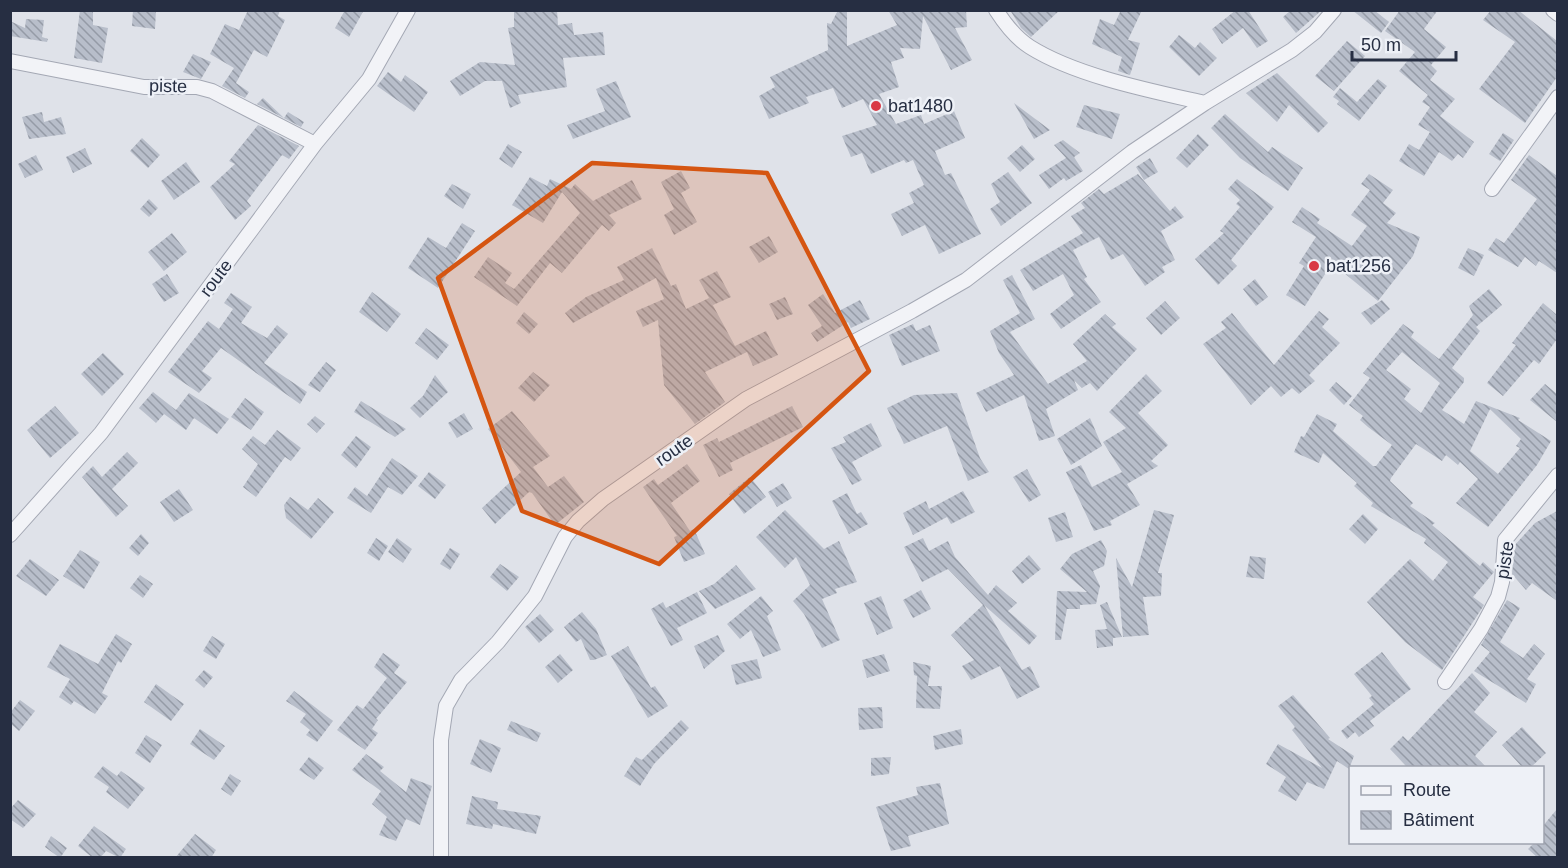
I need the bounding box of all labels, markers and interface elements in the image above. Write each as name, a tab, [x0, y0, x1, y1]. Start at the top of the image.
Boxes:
scale bar	[1352, 24, 1456, 62]
text: 50 m	[1361, 35, 1401, 55]
street label: piste	[149, 76, 187, 96]
place label: bat1480	[888, 96, 953, 116]
marker: bat1480	[869, 99, 883, 113]
street label: route	[196, 256, 236, 300]
place label: bat1256	[1326, 256, 1391, 276]
marker: bat1256	[1307, 259, 1321, 273]
street label: route	[651, 430, 697, 470]
street label: piste	[1492, 540, 1518, 580]
legend	[1349, 766, 1544, 844]
text: Route	[1403, 780, 1451, 800]
text: Bâtiment	[1403, 810, 1474, 830]

